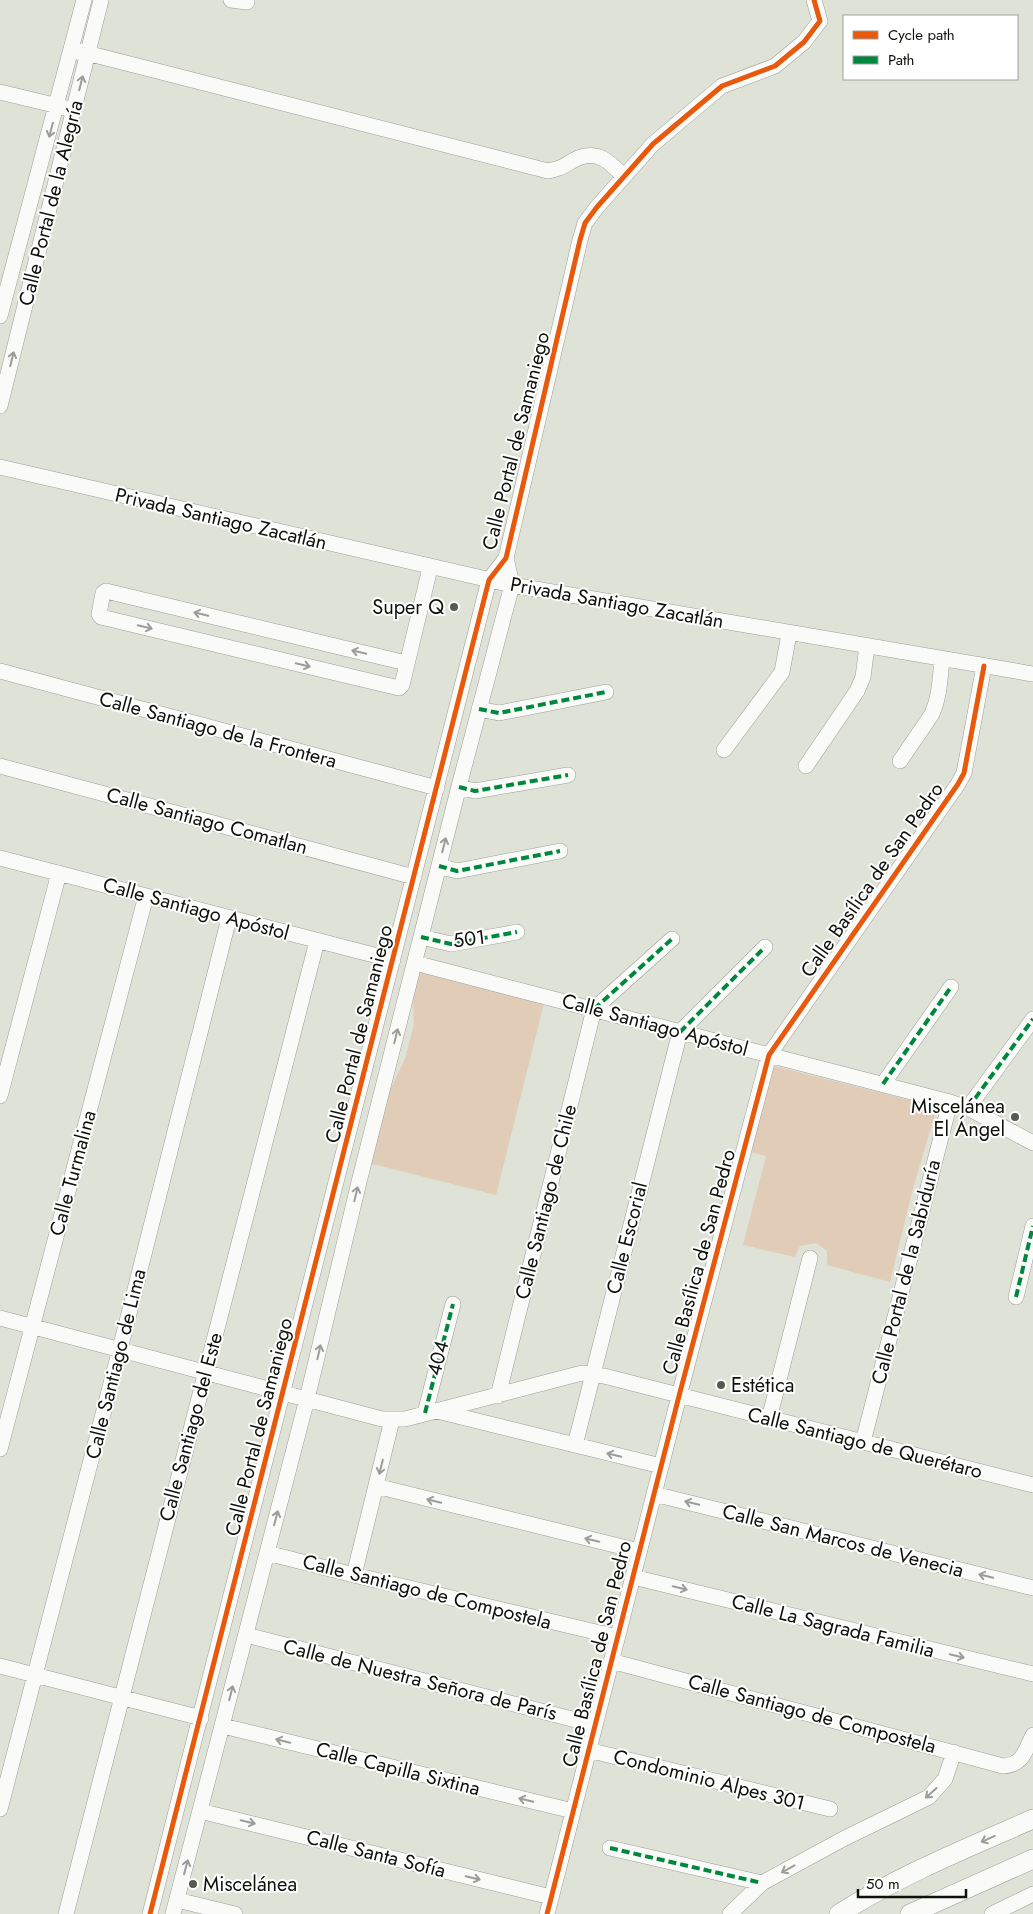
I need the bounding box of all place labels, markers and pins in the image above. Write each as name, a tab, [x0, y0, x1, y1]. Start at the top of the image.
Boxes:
place label: Super Q	[372, 593, 444, 622]
marker: Super Q	[448, 601, 460, 613]
place label: Miscelánea El Ángel	[911, 1092, 1005, 1144]
marker: Miscelánea El Ángel	[1009, 1111, 1021, 1123]
place label: Estética	[731, 1371, 794, 1400]
marker: Estética	[715, 1379, 727, 1391]
place label: Miscelánea	[203, 1870, 297, 1899]
marker: Miscelánea	[187, 1878, 199, 1890]

